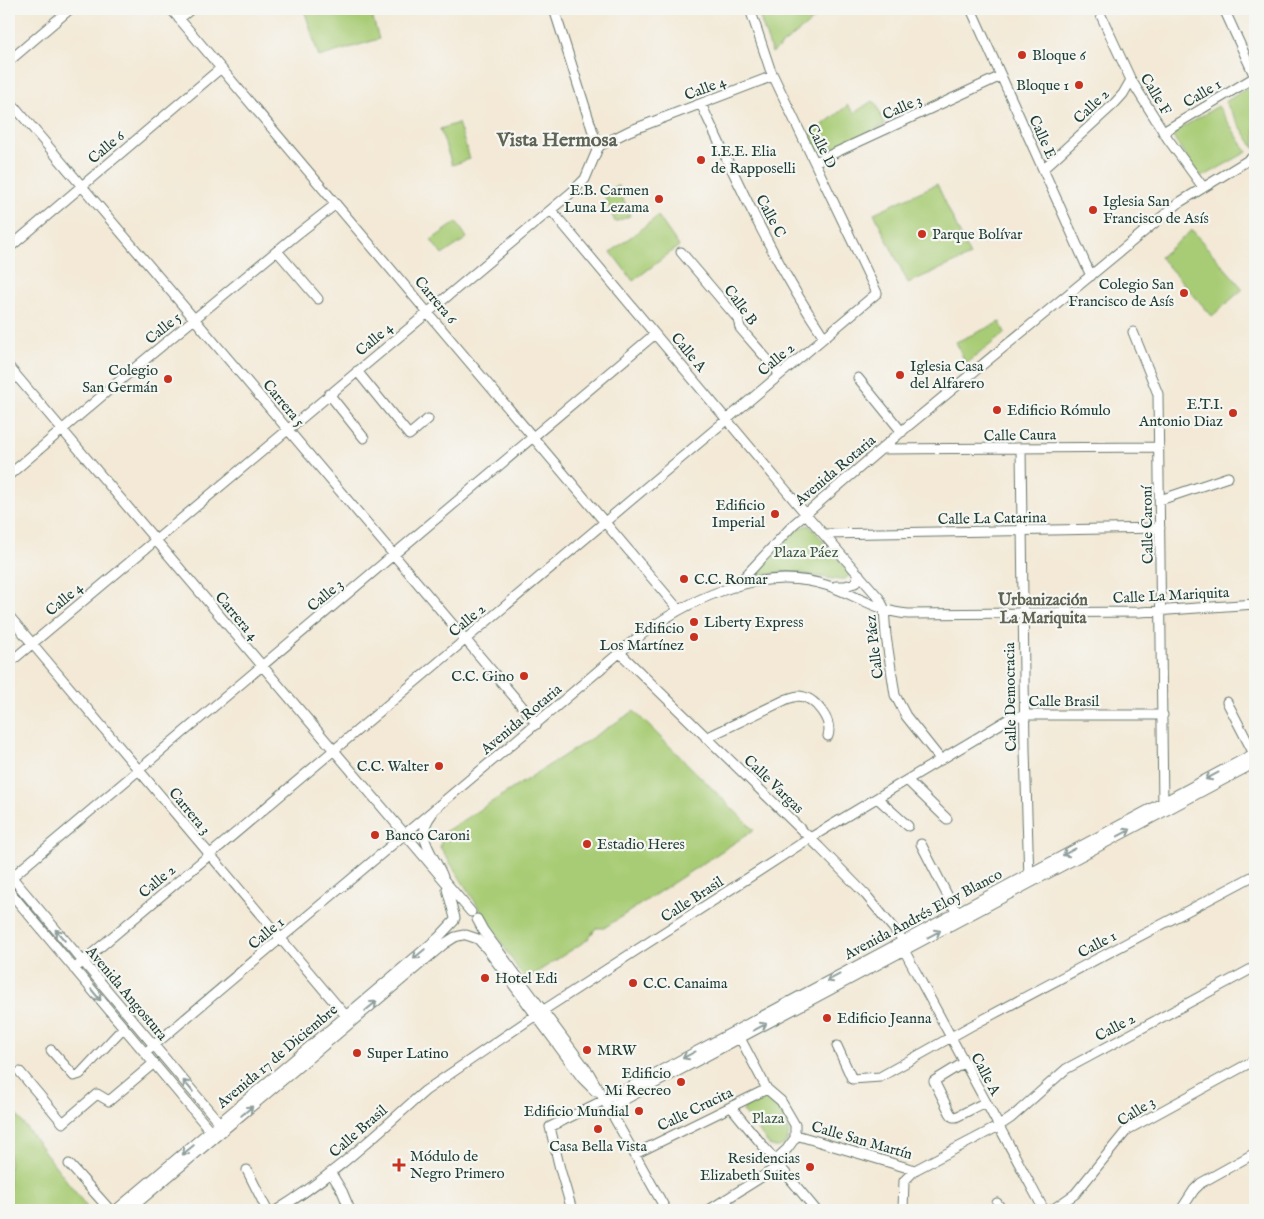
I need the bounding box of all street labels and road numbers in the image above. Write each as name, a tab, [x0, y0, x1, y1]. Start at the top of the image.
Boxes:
street label: Calle F	[1136, 70, 1176, 119]
street label: Calle 4	[682, 72, 729, 105]
street label: Calle 1	[1180, 75, 1225, 112]
street label: Calle 2	[1069, 85, 1113, 128]
street label: Calle 3	[880, 90, 925, 124]
street label: Calle E	[1025, 112, 1061, 162]
street label: Calle D	[803, 121, 841, 172]
street label: Calle 6	[84, 126, 129, 168]
street label: Calle C	[751, 191, 790, 241]
street label: Carrera 6	[410, 272, 462, 329]
street label: Calle B	[720, 281, 762, 329]
street label: Calle 5	[141, 308, 186, 349]
street label: Calle 4	[352, 318, 397, 360]
street label: Calle A	[667, 329, 711, 377]
street label: Calle 2	[754, 338, 799, 380]
street label: Carrera 5	[258, 376, 309, 431]
street label: Calle Caura	[984, 425, 1057, 446]
street label: Avenida Rotaria	[790, 431, 880, 510]
street label: Calle Caroní	[1137, 485, 1158, 564]
street label: Calle La Catarina	[937, 508, 1047, 529]
street label: Calle 3	[303, 575, 347, 616]
street label: Calle 4	[42, 578, 87, 620]
street label: Calle La Mariquita	[1112, 583, 1230, 608]
street label: Carrera 4	[211, 588, 263, 645]
street label: Calle 2	[445, 599, 490, 641]
street label: Calle Páez	[861, 614, 888, 680]
street label: Calle Democracia	[1000, 642, 1021, 752]
street label: Avenida Rotaria	[476, 680, 566, 759]
street label: Calle Brasil	[1029, 692, 1100, 711]
street label: Calle Vargas	[740, 751, 808, 818]
street label: Carrera 3	[164, 784, 215, 839]
street label: Calle 2	[135, 860, 180, 902]
street label: Avenida Andrés Eloy Blanco	[840, 865, 1005, 965]
street label: Calle Brasil	[657, 872, 728, 927]
street label: Calle 1	[244, 913, 288, 954]
street label: Calle 1	[1075, 926, 1120, 962]
street label: Avenida Angostura	[81, 941, 172, 1045]
street label: Avenida 17 de Diciembre	[212, 1000, 342, 1113]
street label: Calle 2	[1092, 1009, 1138, 1046]
street label: Calle A	[966, 1050, 1005, 1100]
street label: Calle Crucita	[654, 1083, 736, 1136]
street label: Calle 3	[1114, 1092, 1159, 1130]
street label: Calle Brasil	[325, 1100, 392, 1162]
street label: Calle San Martín	[809, 1117, 915, 1164]

